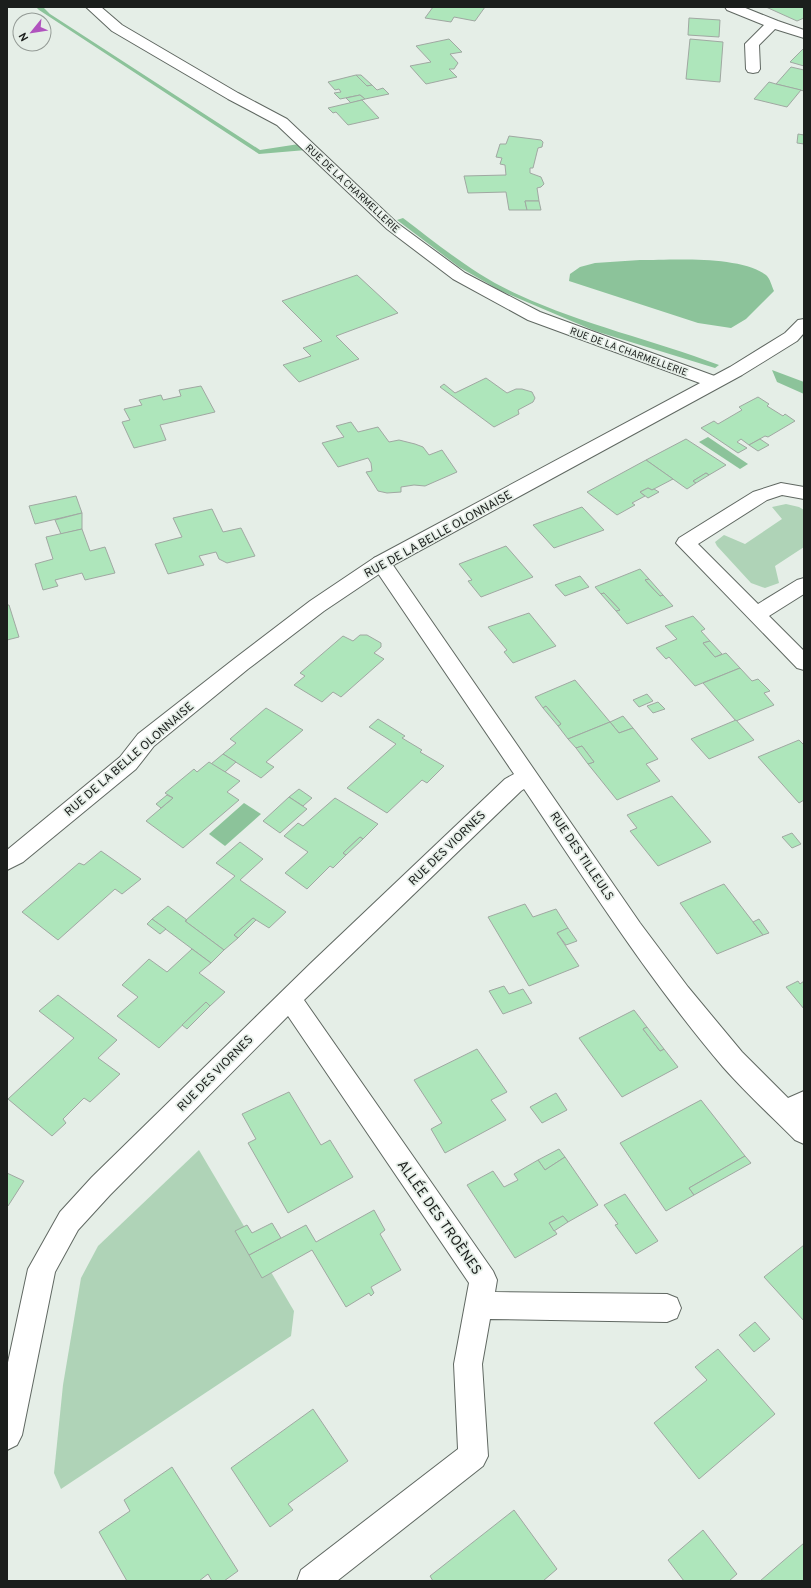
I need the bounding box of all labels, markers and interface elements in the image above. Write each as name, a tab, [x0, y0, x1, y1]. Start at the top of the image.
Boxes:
north arrow	[12, 12, 52, 52]
text: N	[16, 30, 32, 43]
street label: RUE DE LA CHARMELLERIE	[302, 142, 402, 236]
street label: RUE DE LA CHARMELLERIE	[568, 325, 689, 380]
street label: RUE DE LA BELLE OLONNAISE	[362, 488, 515, 582]
street label: RUE DE LA BELLE OLONNAISE	[62, 699, 198, 820]
street label: RUE DES VIORNES	[406, 808, 490, 890]
street label: RUE DES TILLEULS	[546, 809, 617, 904]
street label: RUE DES VIORNES	[174, 1032, 257, 1115]
street label: ALLÉE DES TROÈNES	[393, 1157, 486, 1278]

